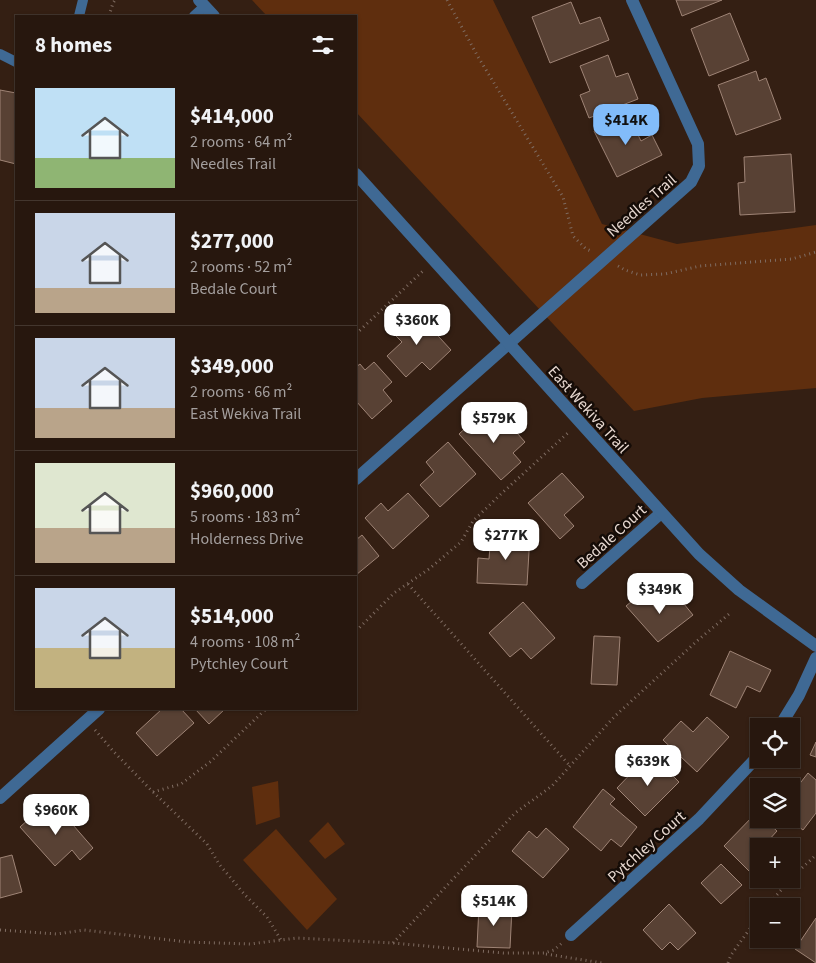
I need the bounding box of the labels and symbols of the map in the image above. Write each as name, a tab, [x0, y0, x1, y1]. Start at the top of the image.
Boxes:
pin: $414K	[591, 104, 661, 146]
street label: Needles Trail	[602, 169, 681, 242]
pin: $360K	[382, 304, 452, 346]
street label: East Wekiva Trail	[543, 361, 634, 458]
pin: $579K	[459, 402, 529, 444]
street label: Bedale Court	[572, 499, 652, 574]
pin: $277K	[471, 518, 541, 561]
pin: $349K	[625, 572, 695, 615]
pin: $639K	[613, 744, 683, 787]
pin: $960K	[21, 794, 91, 836]
street label: Pytchley Court	[603, 805, 691, 888]
pin: $514K	[459, 884, 529, 927]

